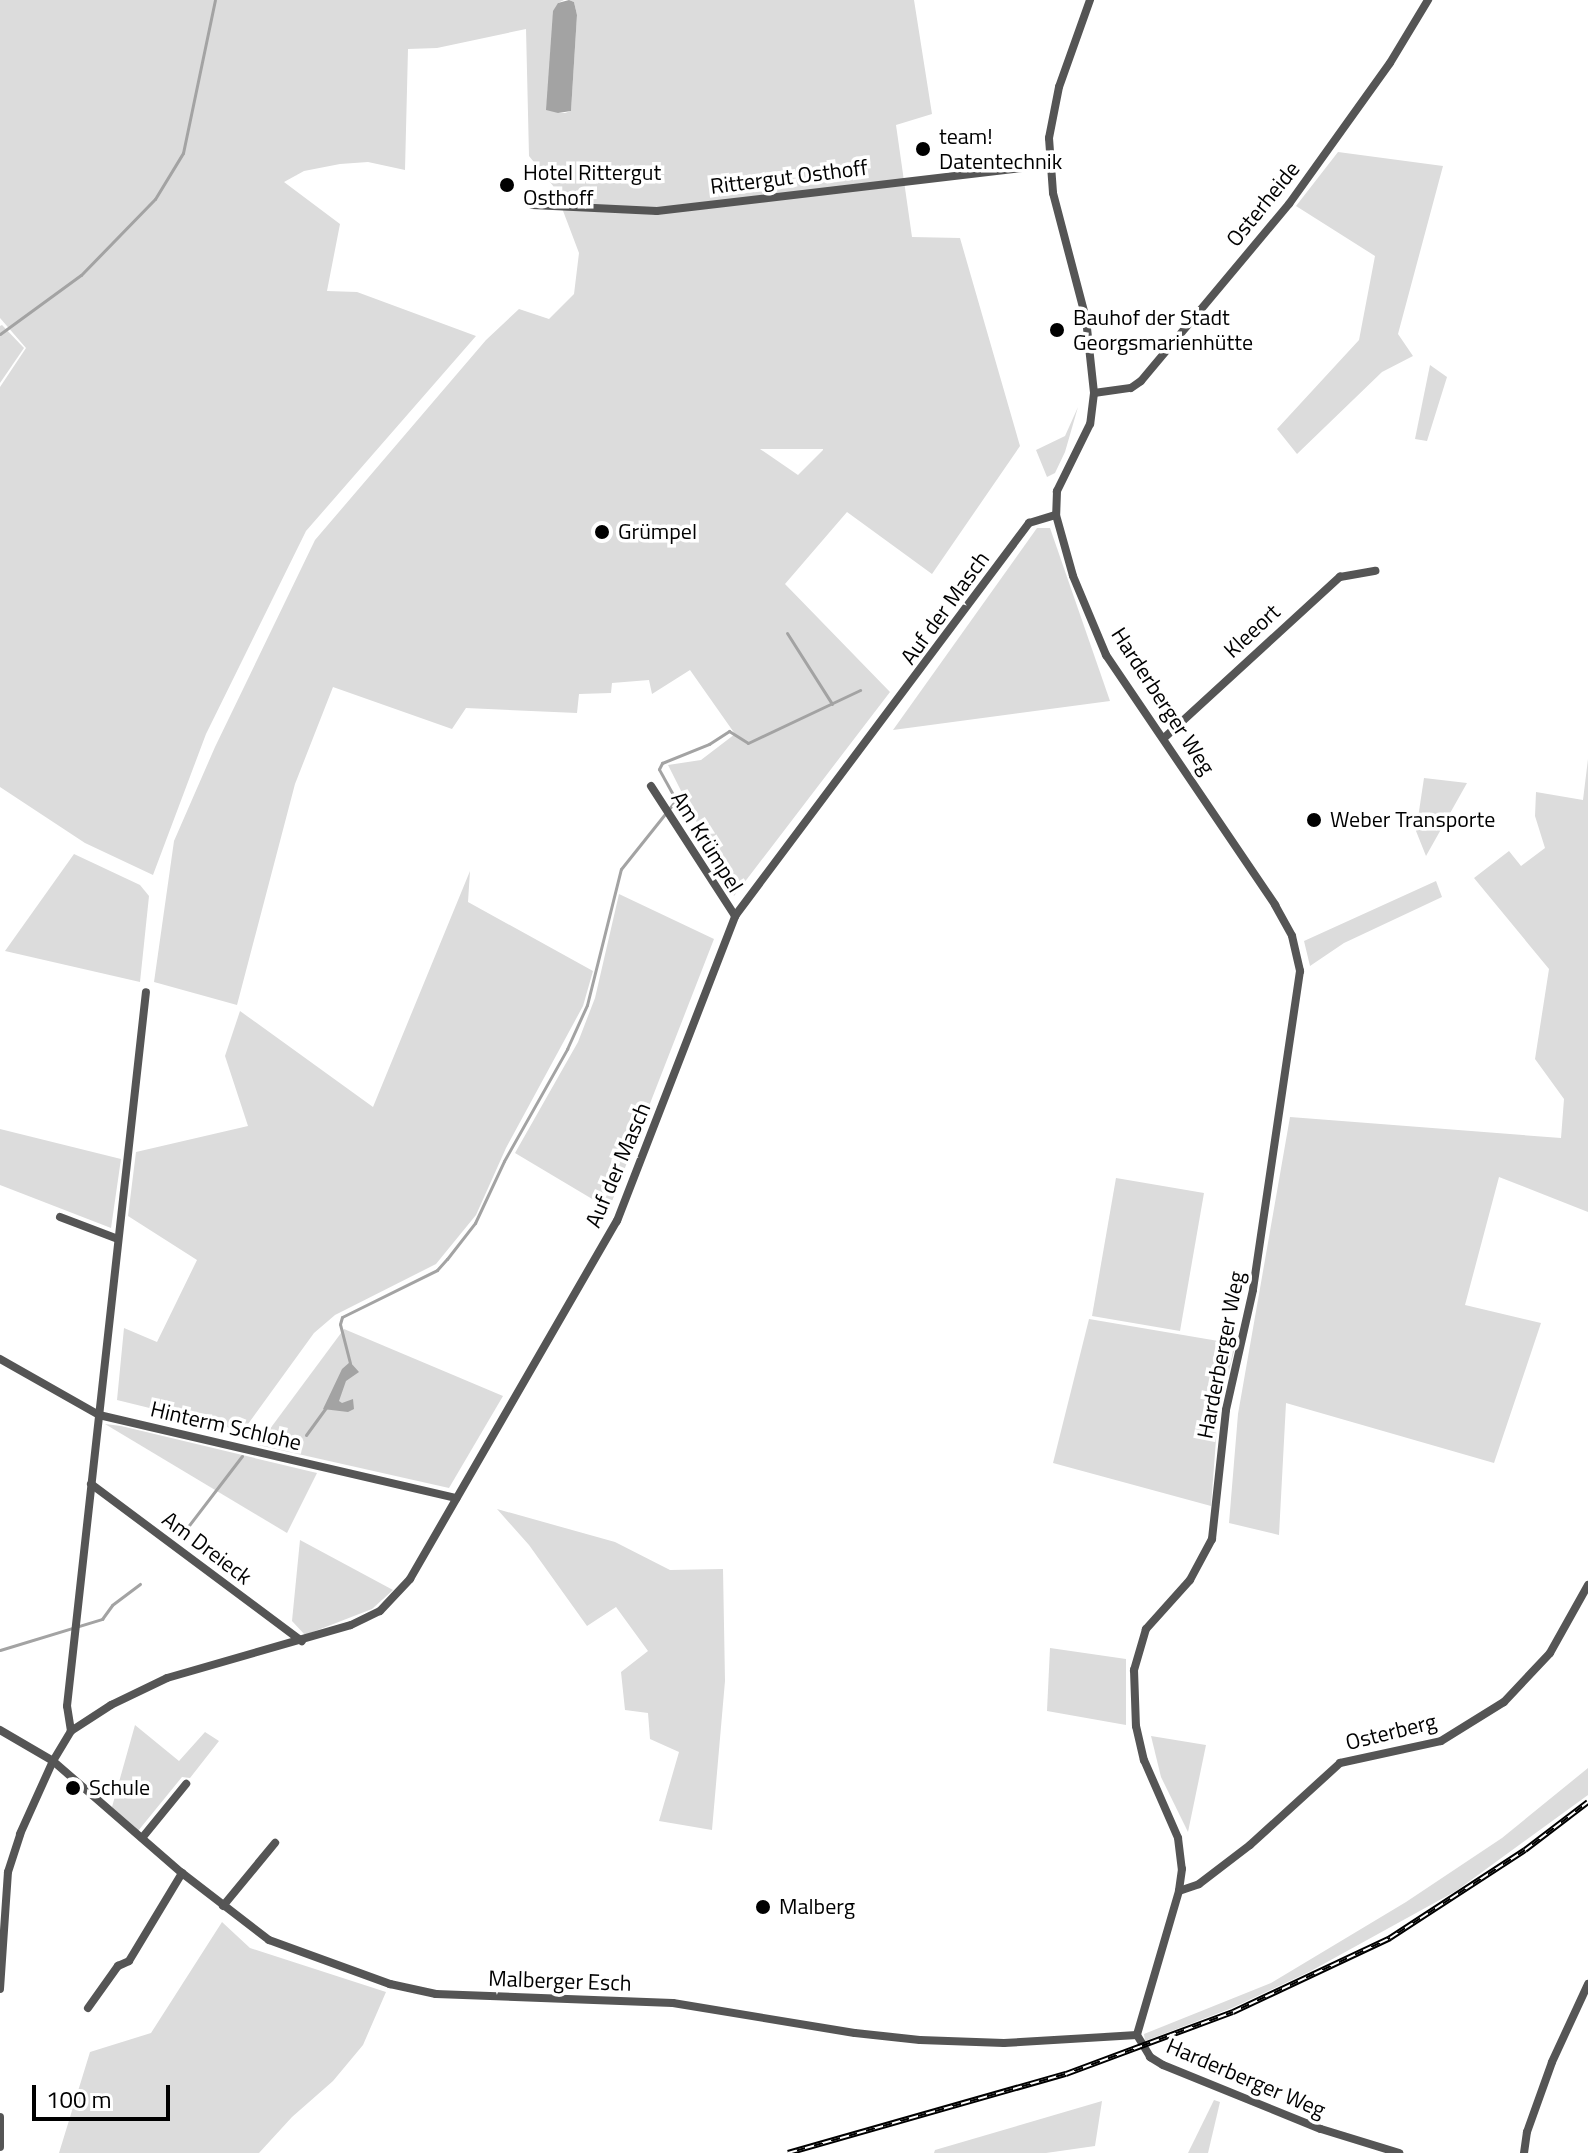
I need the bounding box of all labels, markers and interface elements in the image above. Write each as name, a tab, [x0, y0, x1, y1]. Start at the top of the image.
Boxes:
place label: team! Datentechnik	[939, 123, 1062, 174]
marker: team! Datentechnik	[914, 140, 932, 158]
street label: Rittergut Osthoff	[709, 154, 869, 200]
street label: Osterheide	[1221, 156, 1305, 252]
place label: Hotel Rittergut Osthoff	[523, 159, 661, 210]
marker: Hotel Rittergut Osthoff	[498, 176, 516, 194]
place label: Bauhof der Stadt Georgsmarienhütte	[1073, 304, 1253, 356]
marker: Bauhof der Stadt Georgsmarienhütte	[1048, 321, 1066, 339]
place label: Grümpel	[618, 519, 697, 545]
marker: Grümpel	[593, 523, 611, 541]
street label: Auf der Masch	[895, 546, 995, 670]
street label: Kleeort	[1219, 599, 1285, 663]
street label: Harderberger Weg	[1106, 623, 1220, 779]
street label: Am Krümpel	[666, 787, 748, 897]
place label: Weber Transporte	[1330, 807, 1495, 833]
marker: Weber Transporte	[1305, 811, 1323, 829]
street label: Auf der Masch	[580, 1099, 656, 1231]
street label: Harderberger Weg	[1192, 1269, 1250, 1441]
street label: Hinterm Schlohe	[148, 1396, 304, 1456]
street label: Am Dreieck	[157, 1506, 257, 1590]
street label: Osterberg	[1343, 1708, 1439, 1756]
place label: Schule	[89, 1775, 150, 1801]
marker: Schule	[64, 1779, 82, 1797]
place label: Malberg	[779, 1894, 855, 1920]
marker: Malberg	[754, 1898, 772, 1916]
street label: Malberger Esch	[488, 1965, 632, 1997]
street label: Harderberger Weg	[1163, 2033, 1329, 2123]
scale bar	[36, 2069, 174, 2119]
text: 100 m	[46, 2081, 112, 2117]

